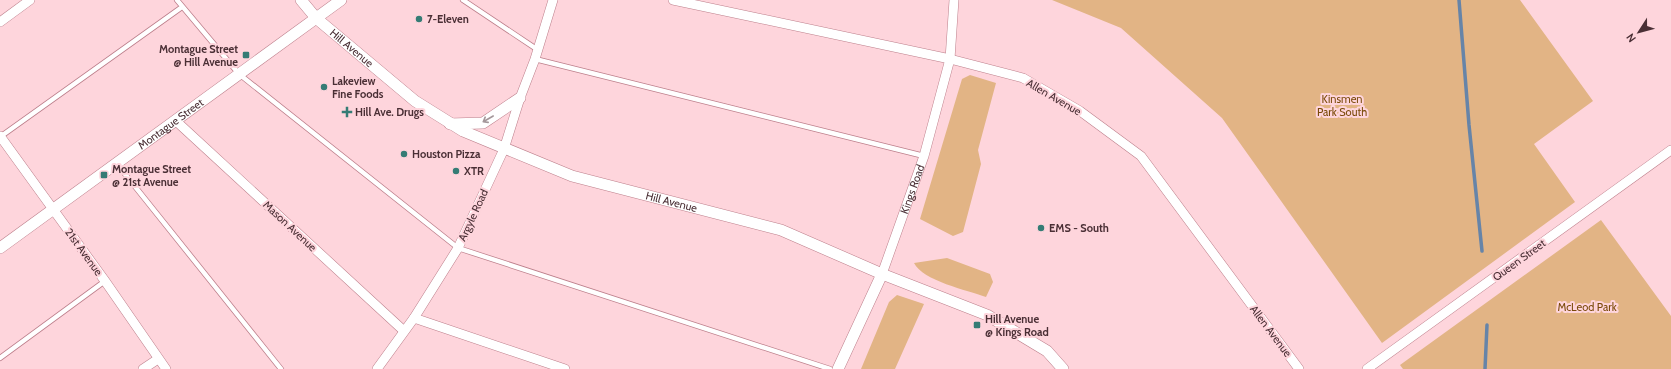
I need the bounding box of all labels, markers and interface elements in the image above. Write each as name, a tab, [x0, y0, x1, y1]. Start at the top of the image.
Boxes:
place label: 7-Eleven	[427, 12, 469, 26]
north arrow	[1619, 12, 1659, 52]
marker: 7-Eleven	[414, 14, 424, 24]
street label: Hill Avenue	[327, 26, 377, 70]
text: N	[1623, 31, 1639, 45]
place label: Montague Street @ Hill Avenue	[159, 42, 238, 69]
marker: Montague Street @ Hill Avenue	[241, 50, 251, 60]
place label: Lakeview Fine Foods	[332, 74, 384, 101]
street label: Allen Avenue	[1024, 76, 1084, 118]
marker: Lakeview Fine Foods	[319, 82, 329, 92]
park label: Kinsmen Park South	[1317, 92, 1367, 119]
street label: Montague Street	[135, 95, 206, 152]
place label: Hill Ave. Drugs	[355, 105, 424, 119]
marker: Hill Ave. Drugs	[342, 107, 352, 117]
one-way arrow	[482, 116, 494, 124]
place label: Houston Pizza	[412, 147, 481, 161]
marker: Houston Pizza	[399, 149, 409, 159]
place label: Montague Street @ 21st Avenue	[112, 162, 191, 189]
street label: Kings Road	[897, 163, 927, 216]
place label: XTR	[463, 164, 484, 178]
marker: XTR	[451, 166, 461, 176]
marker: Montague Street @ 21st Avenue	[99, 170, 109, 180]
street label: Argyle Road	[455, 187, 491, 243]
street label: Hill Avenue	[644, 188, 699, 215]
street label: Mason Avenue	[260, 198, 320, 255]
place label: EMS - South	[1049, 221, 1109, 235]
marker: EMS - South	[1036, 223, 1046, 233]
street label: 21st Avenue	[62, 226, 106, 279]
street label: Queen Street	[1490, 236, 1549, 284]
park label: McLeod Park	[1557, 300, 1617, 314]
street label: Allen Avenue	[1247, 302, 1295, 360]
place label: Hill Avenue @ Kings Road	[985, 312, 1049, 339]
marker: Hill Avenue @ Kings Road	[972, 320, 982, 330]

